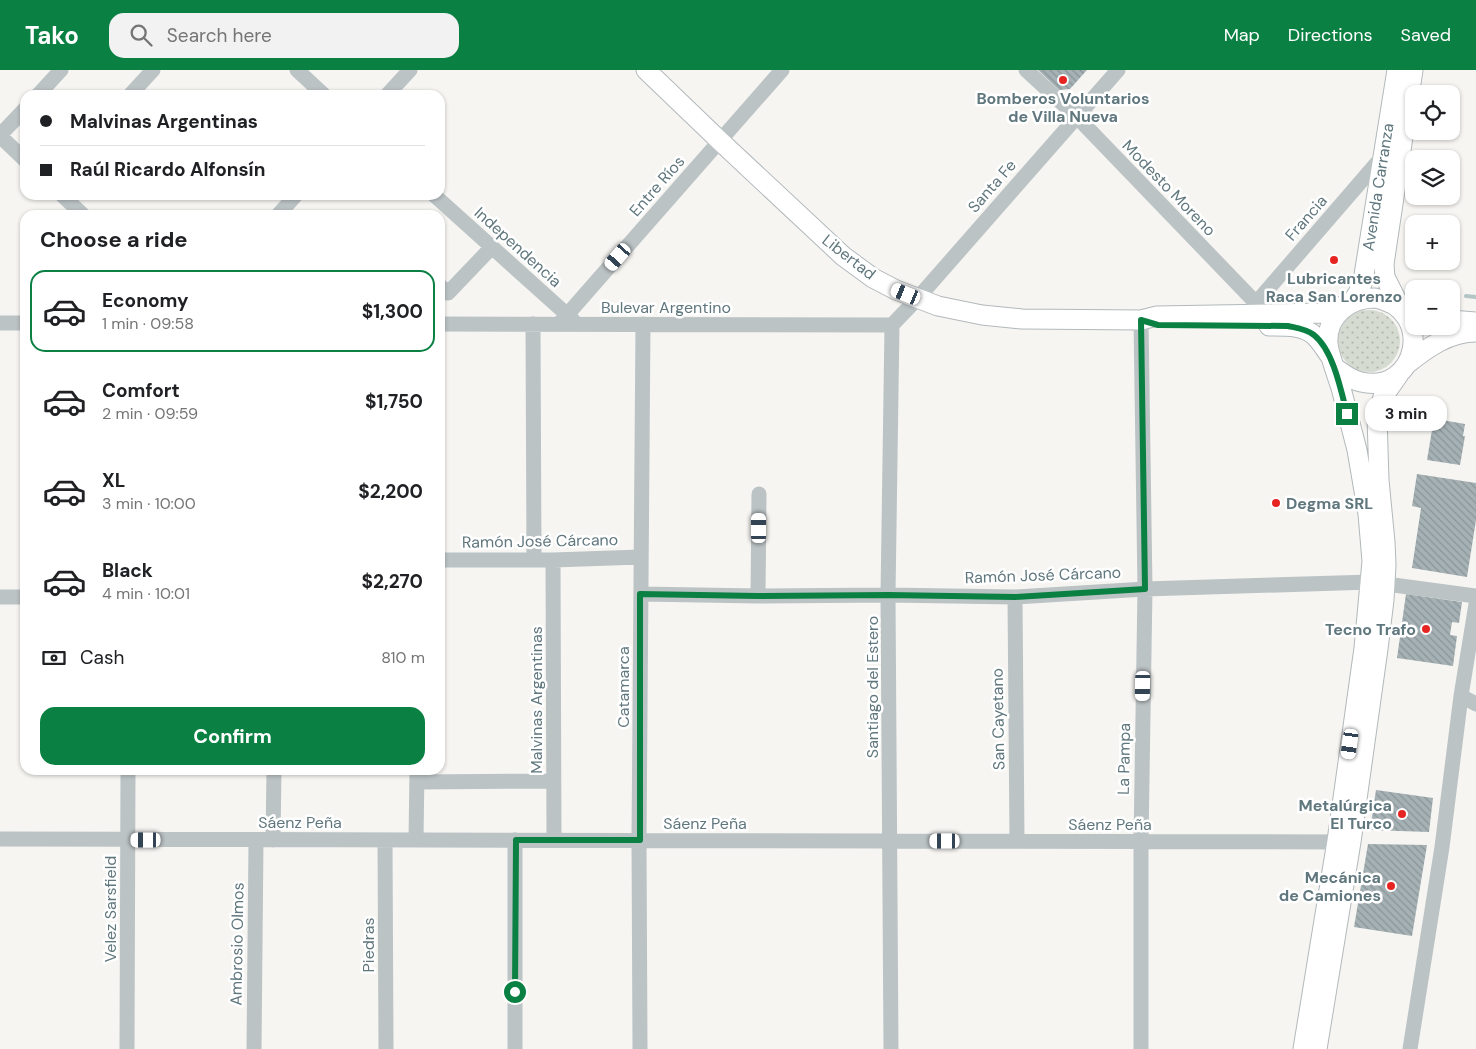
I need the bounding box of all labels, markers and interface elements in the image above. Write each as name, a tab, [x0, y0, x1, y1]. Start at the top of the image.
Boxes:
search box	[109, 13, 459, 58]
text: Tako	[25, 20, 79, 51]
icon: search	[127, 21, 155, 49]
text: Search here	[167, 23, 272, 48]
text: Map	[1224, 23, 1260, 47]
text: Directions	[1288, 23, 1373, 47]
text: Saved	[1401, 23, 1451, 47]
marker: Bomberos Voluntarios de Villa Nueva	[1057, 74, 1069, 86]
map controls	[1405, 85, 1460, 335]
button: locate	[1405, 85, 1460, 140]
place label: Bomberos Voluntarios de Villa Nueva	[976, 88, 1150, 127]
text: Malvinas Argentinas	[70, 109, 258, 134]
street label: Avenida Carranza	[1358, 122, 1398, 252]
street label: Modesto Moreno	[1118, 135, 1220, 241]
button: layers	[1405, 150, 1460, 205]
street label: Entre Ríos	[625, 151, 689, 221]
street label: Santa Fe	[963, 155, 1021, 217]
text: Raúl Ricardo Alfonsín	[70, 157, 265, 182]
street label: Francia	[1280, 191, 1332, 245]
street label: Independencia	[470, 202, 566, 292]
button: +	[1405, 215, 1460, 270]
text: Choose a ride	[40, 225, 188, 254]
street label: Libertad	[818, 230, 880, 284]
car	[602, 241, 633, 273]
marker: Lubricantes Raca San Lorenzo	[1328, 254, 1340, 266]
place label: Lubricantes Raca San Lorenzo	[1266, 268, 1402, 307]
button: −	[1405, 280, 1460, 335]
car	[889, 281, 922, 307]
text: Economy	[102, 288, 189, 313]
icon: car	[42, 289, 87, 334]
street label: Bulevar Argentino	[601, 297, 731, 318]
text: $1,300	[362, 299, 423, 324]
text: 1 min · 09:58	[102, 313, 194, 334]
text: Comfort	[102, 378, 180, 403]
icon: car	[42, 379, 87, 424]
text: $1,750	[365, 389, 423, 414]
callout: 3 min	[1364, 396, 1447, 432]
text: 2 min · 09:59	[102, 403, 198, 424]
route end	[1336, 403, 1358, 425]
text: 3 min	[1385, 403, 1427, 424]
text: XL	[102, 468, 125, 493]
icon: car	[42, 469, 87, 514]
text: $2,200	[358, 479, 423, 504]
text: 3 min · 10:00	[102, 493, 196, 514]
place label: Degma SRL	[1286, 493, 1373, 514]
marker: Degma SRL	[1270, 497, 1282, 509]
car	[751, 513, 766, 543]
street label: Ramón José Cárcano	[462, 529, 618, 553]
text: Black	[102, 558, 153, 583]
icon: car	[42, 559, 87, 604]
street label: Ramón José Cárcano	[964, 562, 1122, 588]
text: $2,270	[362, 569, 423, 594]
text: 4 min · 10:01	[102, 583, 190, 604]
street label: Santiago del Estero	[862, 616, 883, 758]
place label: Tecno Trafo	[1325, 619, 1416, 640]
marker: Tecno Trafo	[1420, 623, 1432, 635]
street label: Malvinas Argentinas	[526, 626, 547, 774]
icon: cash	[40, 644, 68, 672]
text: Cash	[80, 645, 124, 670]
street label: Catamarca	[613, 646, 634, 728]
text: 810 m	[381, 647, 425, 668]
street label: San Cayetano	[987, 668, 1009, 770]
car	[1135, 671, 1150, 701]
button: Confirm	[40, 707, 425, 765]
street label: La Pampa	[1113, 723, 1135, 795]
car	[1340, 728, 1359, 760]
place label: Metalúrgica El Turco	[1299, 795, 1392, 834]
marker: Metalúrgica El Turco	[1396, 808, 1408, 820]
street label: Sáenz Peña	[258, 812, 342, 833]
street label: Sáenz Peña	[663, 813, 747, 834]
street label: Sáenz Peña	[1068, 814, 1152, 835]
car	[131, 833, 161, 848]
car	[930, 834, 960, 849]
street label: Velez Sarsfield	[100, 856, 121, 962]
place label: Mecánica de Camiones	[1279, 867, 1381, 906]
marker: Mecánica de Camiones	[1385, 880, 1397, 892]
street label: Ambrosio Olmos	[225, 882, 249, 1006]
street label: Piedras	[358, 918, 379, 972]
route start	[504, 981, 526, 1003]

